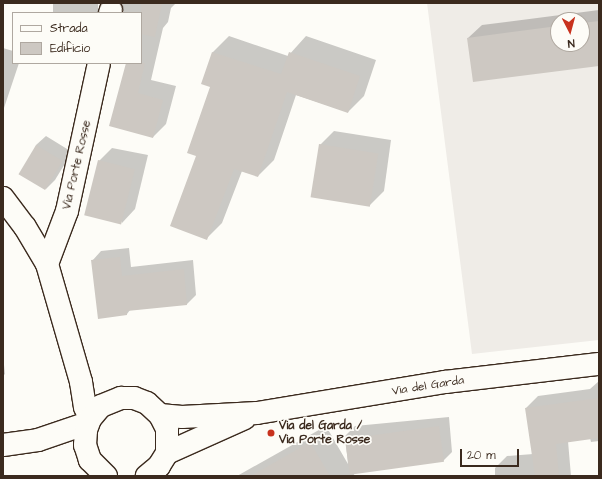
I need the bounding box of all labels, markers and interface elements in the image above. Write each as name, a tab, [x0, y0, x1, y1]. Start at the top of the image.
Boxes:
legend	[12, 12, 142, 64]
north arrow	[550, 12, 590, 52]
text: Strada	[50, 20, 88, 37]
text: N	[567, 36, 575, 51]
text: Edificio	[50, 40, 90, 57]
street label: Via Porte Rosse	[60, 119, 94, 211]
street label: Via del Garda	[391, 373, 465, 399]
place label: Via del Garda / Via Porte Rosse	[279, 419, 370, 447]
marker: Via del Garda / Via Porte Rosse	[266, 428, 276, 438]
scale bar	[462, 441, 521, 467]
text: 20 m	[467, 447, 496, 464]

